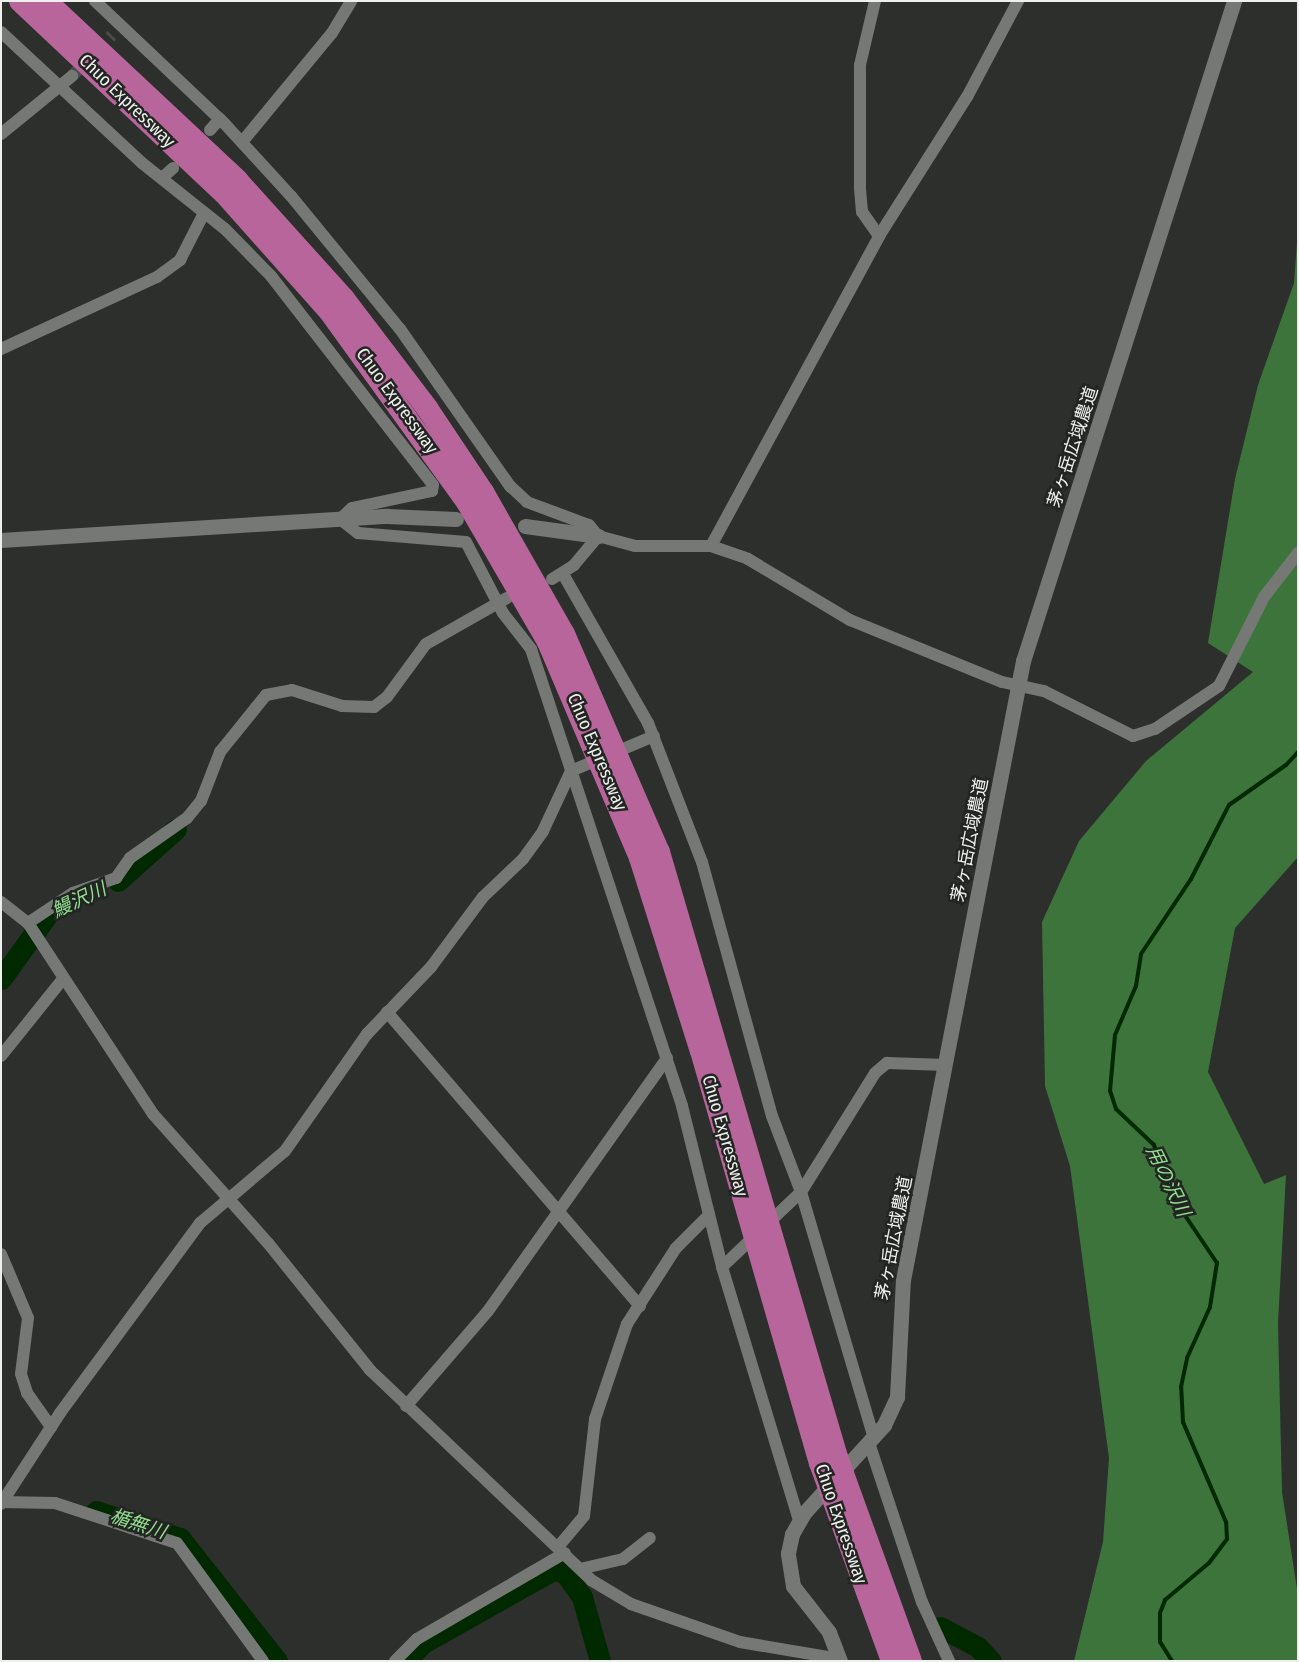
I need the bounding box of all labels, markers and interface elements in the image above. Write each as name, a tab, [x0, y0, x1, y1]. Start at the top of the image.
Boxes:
street label: Chuo Expressway	[74, 50, 180, 152]
street label: Chuo Expressway	[351, 344, 443, 458]
street label: 茅ヶ岳広域農道	[1043, 384, 1103, 510]
street label: Chuo Expressway	[563, 690, 631, 814]
street label: 茅ヶ岳広域農道	[947, 776, 993, 904]
water label: 鰻沢川	[48, 878, 110, 922]
street label: Chuo Expressway	[697, 1073, 753, 1199]
water label: 用の沢川	[1141, 1142, 1195, 1220]
street label: 茅ヶ岳広域農道	[871, 1174, 917, 1302]
street label: Chuo Expressway	[810, 1461, 872, 1587]
water label: 楯無川	[107, 1504, 169, 1544]

